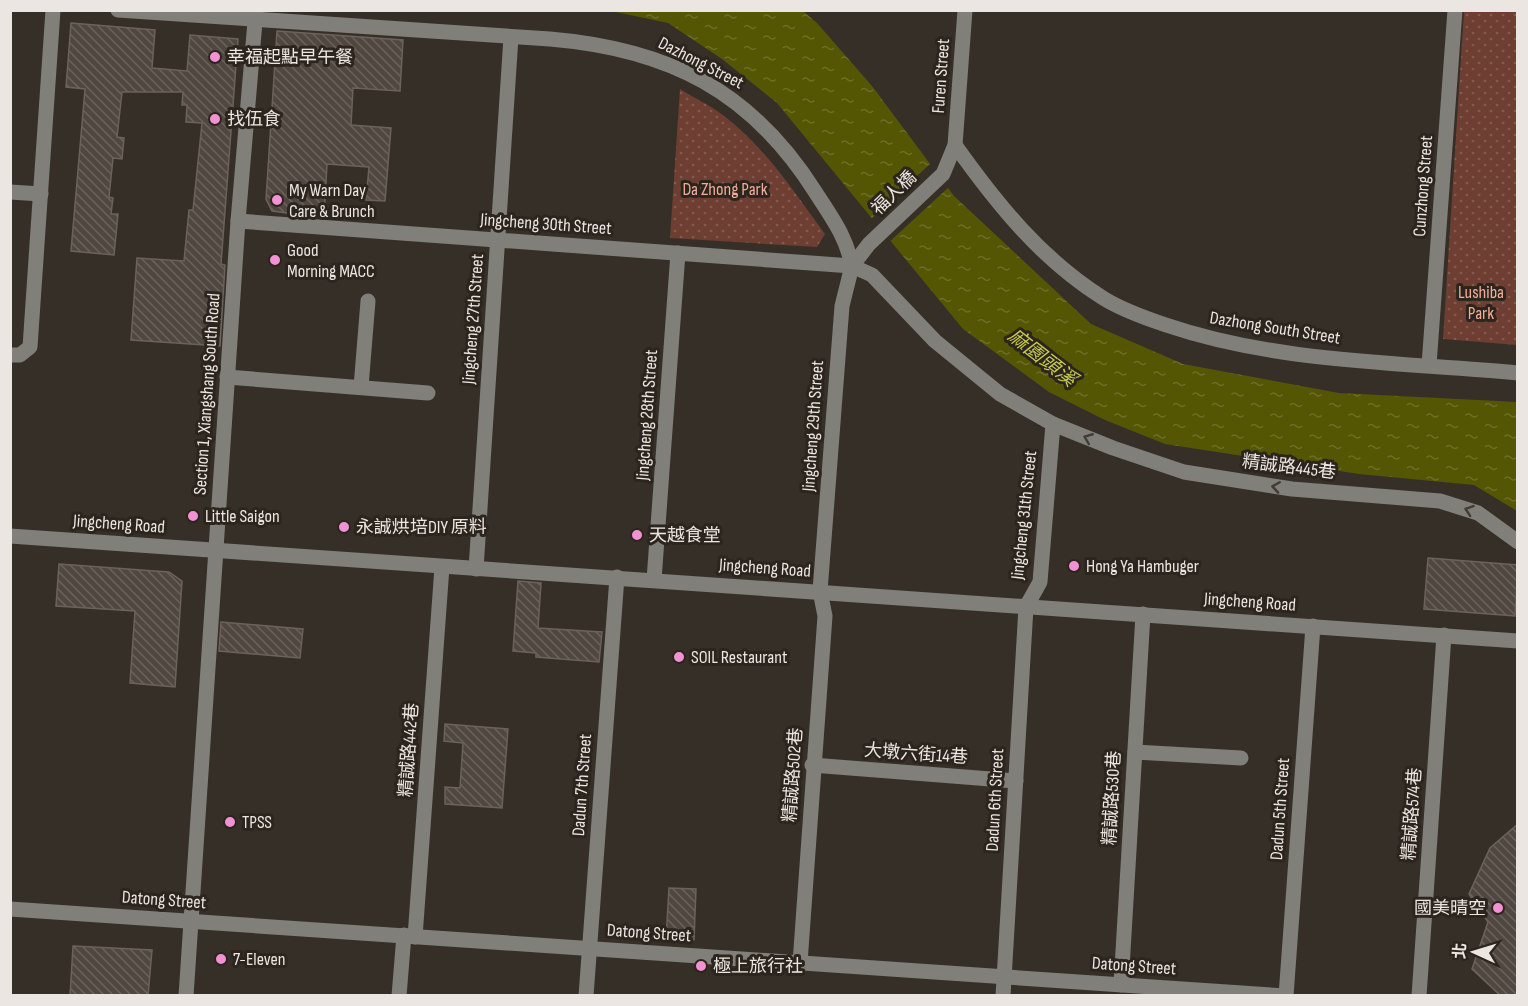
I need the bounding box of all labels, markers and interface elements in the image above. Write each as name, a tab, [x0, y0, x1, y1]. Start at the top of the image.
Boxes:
street label: Dazhong Street	[655, 33, 748, 94]
street label: Furen Street	[928, 37, 954, 114]
place label: 幸福起點早午餐	[227, 47, 353, 68]
marker: 幸福起點早午餐	[208, 50, 222, 64]
place label: 找伍食	[227, 109, 281, 130]
marker: 找伍食	[208, 112, 222, 126]
street label: Cunzhong Street	[1409, 134, 1437, 237]
street label: 福人橋	[867, 167, 921, 219]
park label: Da Zhong Park	[682, 179, 768, 200]
place label: My Warn Day Care & Brunch	[289, 180, 375, 222]
marker: My Warn Day Care & Brunch	[270, 193, 284, 207]
street label: Jingcheng 30th Street	[479, 209, 613, 239]
place label: Good Morning MACC	[287, 240, 375, 282]
marker: Good Morning MACC	[268, 253, 282, 267]
street label: Jingcheng 27th Street	[458, 253, 488, 386]
park label: Lushiba Park	[1458, 282, 1504, 324]
street label: Section 1, Xiangshang South Road	[189, 292, 225, 496]
street label: Dazhong South Street	[1208, 307, 1342, 349]
water label: 麻園頭溪	[1003, 324, 1083, 394]
street label: Jingcheng 28th Street	[632, 348, 662, 482]
street label: Jingcheng 29th Street	[798, 359, 828, 493]
one-way arrow	[1083, 433, 1094, 445]
street label: Jingcheng 31th Street	[1007, 449, 1041, 581]
street label: 精誠路445巷	[1241, 451, 1337, 483]
one-way arrow	[1271, 481, 1281, 493]
one-way arrow	[1464, 505, 1475, 517]
place label: Little Saigon	[205, 506, 280, 527]
marker: Little Saigon	[186, 509, 200, 523]
street label: Jingcheng Road	[72, 510, 165, 538]
place label: 永誠烘培DIY 原料	[356, 517, 487, 538]
marker: 永誠烘培DIY 原料	[337, 520, 351, 534]
place label: 天越食堂	[649, 525, 721, 546]
marker: 天越食堂	[630, 528, 644, 542]
street label: Jingcheng Road	[718, 554, 811, 582]
place label: Hong Ya Hambuger	[1086, 556, 1199, 577]
marker: Hong Ya Hambuger	[1067, 559, 1081, 573]
street label: Jingcheng Road	[1203, 588, 1296, 616]
place label: SOIL Restaurant	[691, 647, 788, 668]
marker: SOIL Restaurant	[672, 650, 686, 664]
street label: 精誠路442巷	[395, 702, 423, 798]
street label: 精誠路502巷	[779, 727, 807, 823]
street label: Dadun 7th Street	[568, 733, 596, 837]
street label: 大墩六街14巷	[863, 740, 969, 768]
street label: Dadun 6th Street	[982, 747, 1008, 852]
street label: 精誠路530巷	[1099, 750, 1125, 846]
street label: Dadun 5th Street	[1266, 757, 1294, 861]
street label: 精誠路574巷	[1398, 767, 1426, 861]
place label: TPSS	[242, 812, 272, 833]
marker: TPSS	[223, 815, 237, 829]
street label: Datong Street	[121, 887, 207, 913]
place label: 國美晴空	[1414, 898, 1486, 919]
marker: 國美晴空	[1491, 901, 1505, 915]
street label: Datong Street	[606, 920, 692, 946]
north arrow	[1444, 922, 1504, 982]
text: 北	[1450, 942, 1471, 960]
place label: 7-Eleven	[233, 949, 286, 970]
marker: 7-Eleven	[214, 952, 228, 966]
street label: Datong Street	[1091, 953, 1177, 979]
place label: 極上旅行社	[713, 956, 803, 977]
marker: 極上旅行社	[694, 959, 708, 973]

